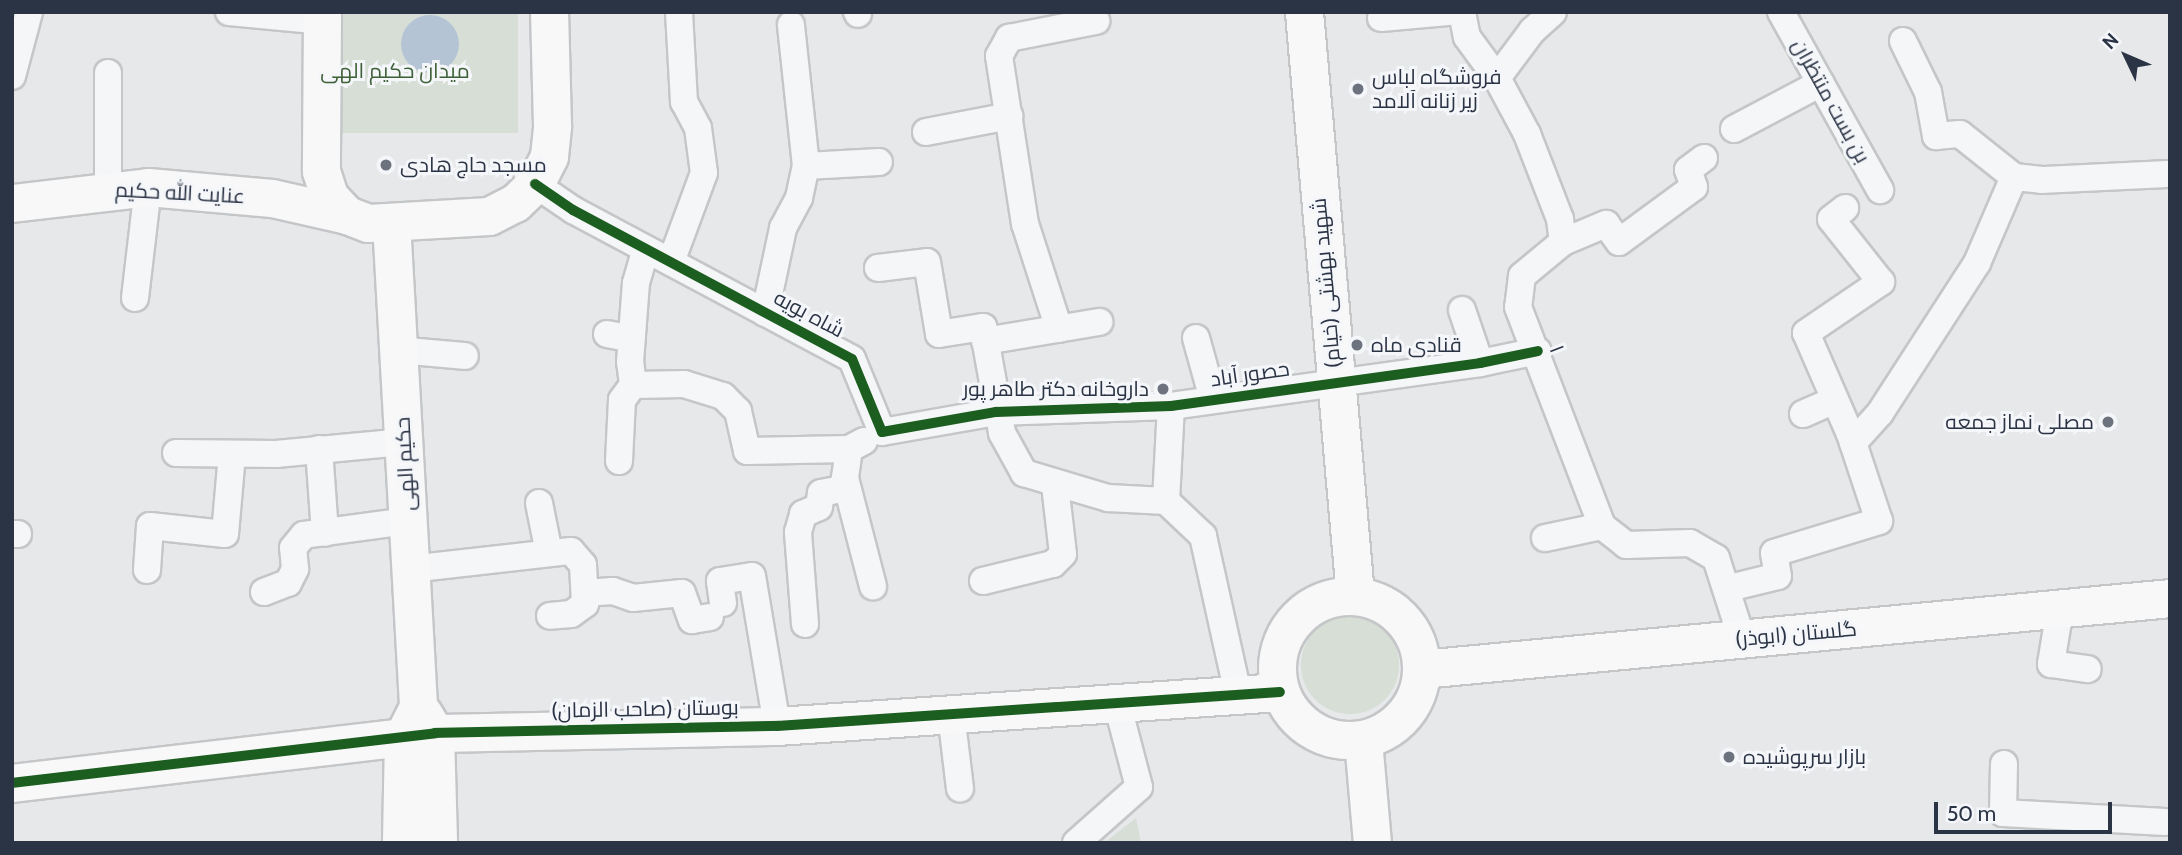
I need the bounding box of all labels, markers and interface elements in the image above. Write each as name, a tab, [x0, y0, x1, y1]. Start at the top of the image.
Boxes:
north arrow	[2091, 21, 2161, 91]
text: N	[2098, 28, 2123, 54]
street label: بن بست منتظران	[1787, 35, 1875, 167]
park label: میدان حکیم الهی	[320, 58, 470, 84]
place label: فروشگاه لباس زیر زنانه آلامد	[1372, 64, 1501, 114]
marker: فروشگاه لباس زیر زنانه آلامد	[1350, 81, 1366, 97]
place label: مسجد حاج هادی	[400, 152, 547, 178]
marker: مسجد حاج هادی	[378, 157, 394, 173]
street label: عنایت الله حکیم	[114, 177, 246, 209]
street label: شهید بهشتی (خیام)	[1306, 197, 1346, 369]
street label: شاه بویه	[770, 285, 848, 343]
place label: قنادی ماه	[1371, 332, 1462, 358]
marker: قنادی ماه	[1349, 337, 1365, 353]
street label: ۱	[1544, 341, 1570, 357]
street label: حصور آباد	[1209, 356, 1291, 392]
place label: داروخانه دکتر طاهر پور	[963, 376, 1149, 402]
marker: داروخانه دکتر طاهر پور	[1155, 381, 1171, 397]
place label: مصلی نماز جمعه	[1945, 409, 2094, 435]
marker: مصلی نماز جمعه	[2100, 414, 2116, 430]
street label: حکیم الهی	[390, 416, 420, 512]
street label: گلستان (ابوذر)	[1734, 616, 1858, 652]
street label: بوستان (صاحب الزمان)	[551, 695, 739, 723]
place label: بازار سرپوشیده	[1743, 744, 1866, 770]
marker: بازار سرپوشیده	[1721, 749, 1737, 765]
scale bar	[1937, 788, 2116, 832]
text: 50 m	[1947, 801, 1996, 826]

